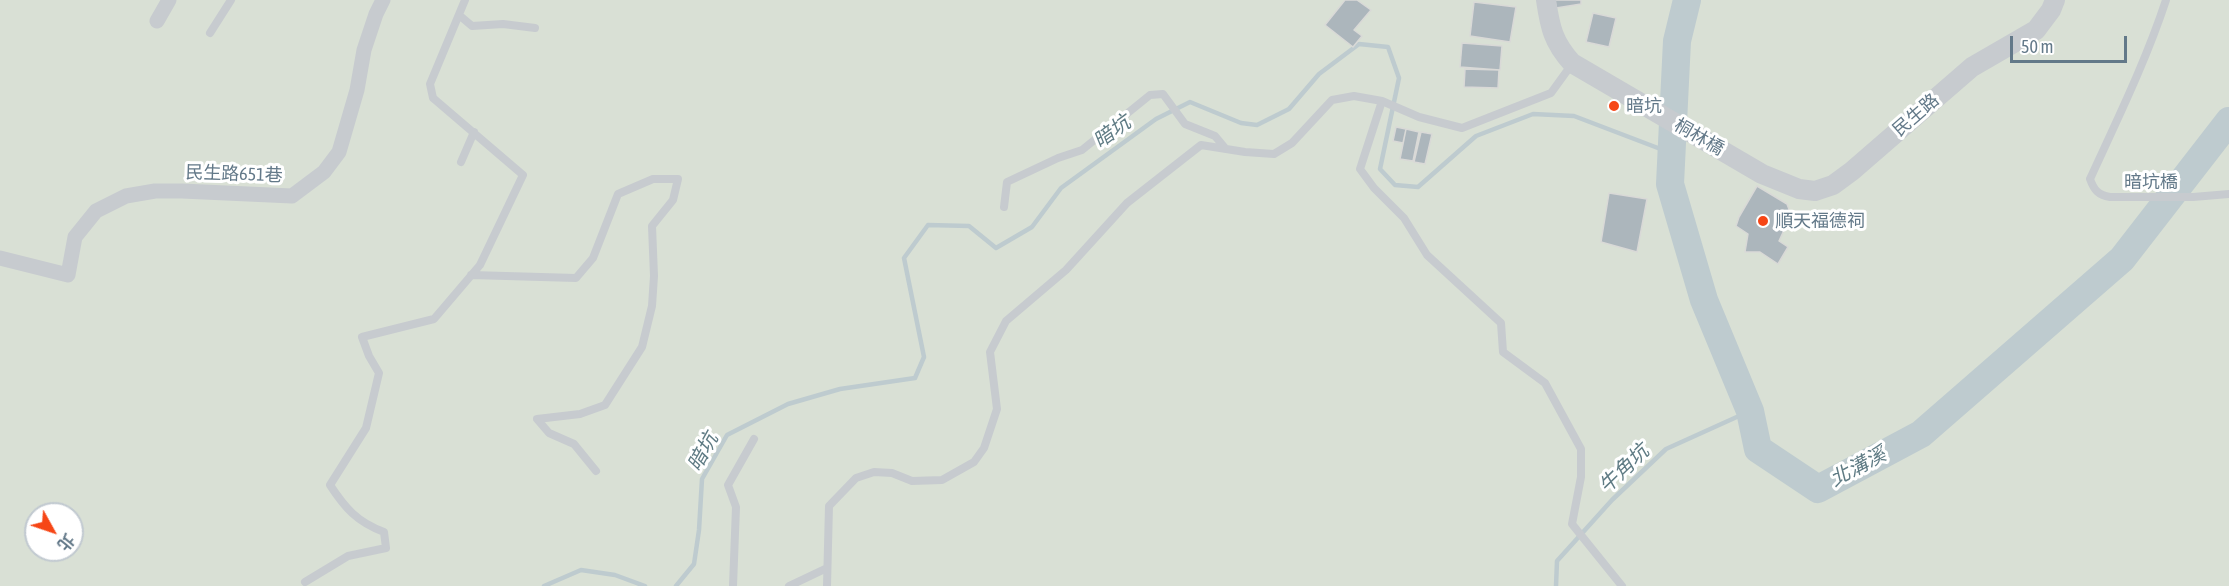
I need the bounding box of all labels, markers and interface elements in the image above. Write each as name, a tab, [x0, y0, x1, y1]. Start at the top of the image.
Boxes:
scale bar	[2013, 24, 2130, 62]
text: 50 m	[2021, 36, 2053, 57]
street label: 民生路	[1889, 89, 1943, 141]
place label: 暗坑	[1626, 95, 1662, 117]
marker: 暗坑	[1607, 99, 1621, 113]
water label: 暗坑	[1089, 111, 1135, 153]
street label: 桐林橋	[1670, 114, 1728, 160]
street label: 民生路651巷	[185, 162, 283, 186]
street label: 暗坑橋	[2124, 171, 2178, 193]
place label: 順天福德祠	[1775, 210, 1865, 232]
marker: 順天福德祠	[1756, 214, 1770, 228]
water label: 暗坑	[683, 429, 723, 475]
water label: 牛角坑	[1594, 440, 1654, 498]
water label: 北溝溪	[1826, 442, 1890, 492]
north arrow	[24, 502, 84, 562]
text: 北	[54, 530, 78, 554]

